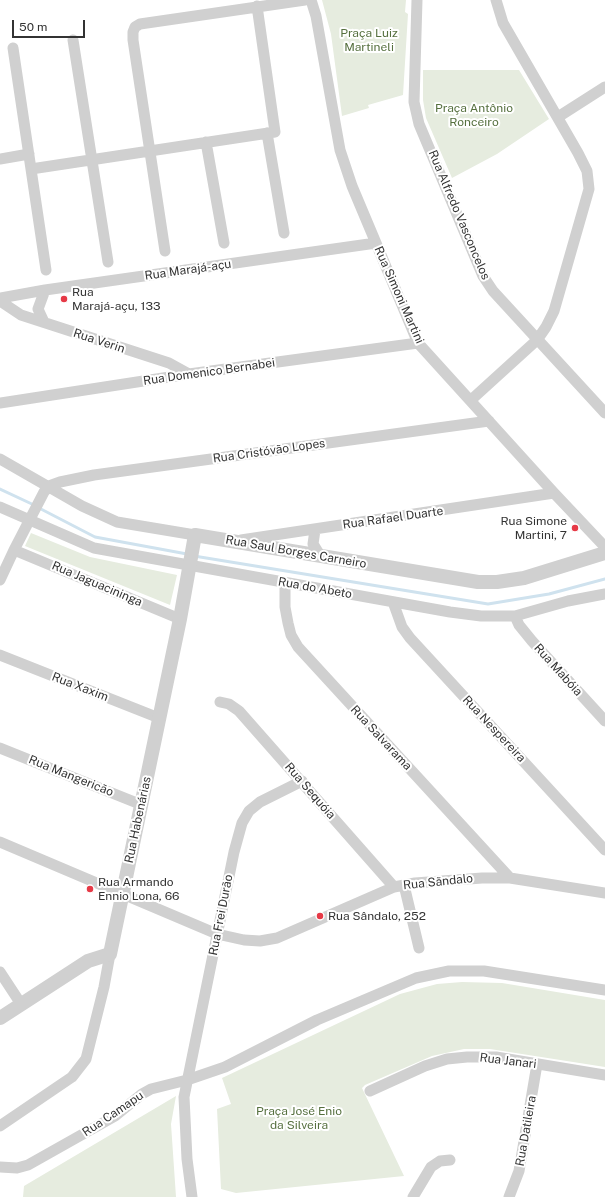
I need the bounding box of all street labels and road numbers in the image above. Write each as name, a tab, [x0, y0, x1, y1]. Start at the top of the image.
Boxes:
street label: Rua Alfredo Vasconcelos	[425, 148, 493, 282]
street label: Rua Simoni Martini	[371, 244, 427, 346]
street label: Rua Marajá-açu	[144, 257, 232, 283]
street label: Rua Verin	[71, 326, 127, 356]
street label: Rua Domenico Bernabei	[142, 356, 276, 388]
street label: Rua Cristóvão Lopes	[212, 436, 326, 466]
street label: Rua Rafael Duarte	[342, 504, 444, 532]
street label: Rua Saul Borges Carneiro	[224, 533, 368, 571]
street label: Rua Jaguacininga	[50, 558, 144, 610]
street label: Rua do Abeto	[277, 574, 353, 602]
street label: Rua Mabóia	[531, 641, 585, 699]
street label: Rua Xaxim	[50, 670, 110, 704]
street label: Rua Nespereira	[459, 693, 529, 765]
street label: Rua Salvarama	[347, 703, 415, 773]
street label: Rua Mangericão	[26, 752, 116, 800]
street label: Rua Sequóia	[282, 760, 338, 822]
street label: Rua Habenárias	[122, 775, 154, 865]
street label: Rua Sãndalo	[402, 871, 474, 893]
street label: Rua Frei Durão	[206, 873, 236, 957]
street label: Rua Janari	[479, 1050, 537, 1072]
street label: Rua Camapu	[80, 1088, 146, 1140]
street label: Rua Datileira	[513, 1095, 539, 1167]

